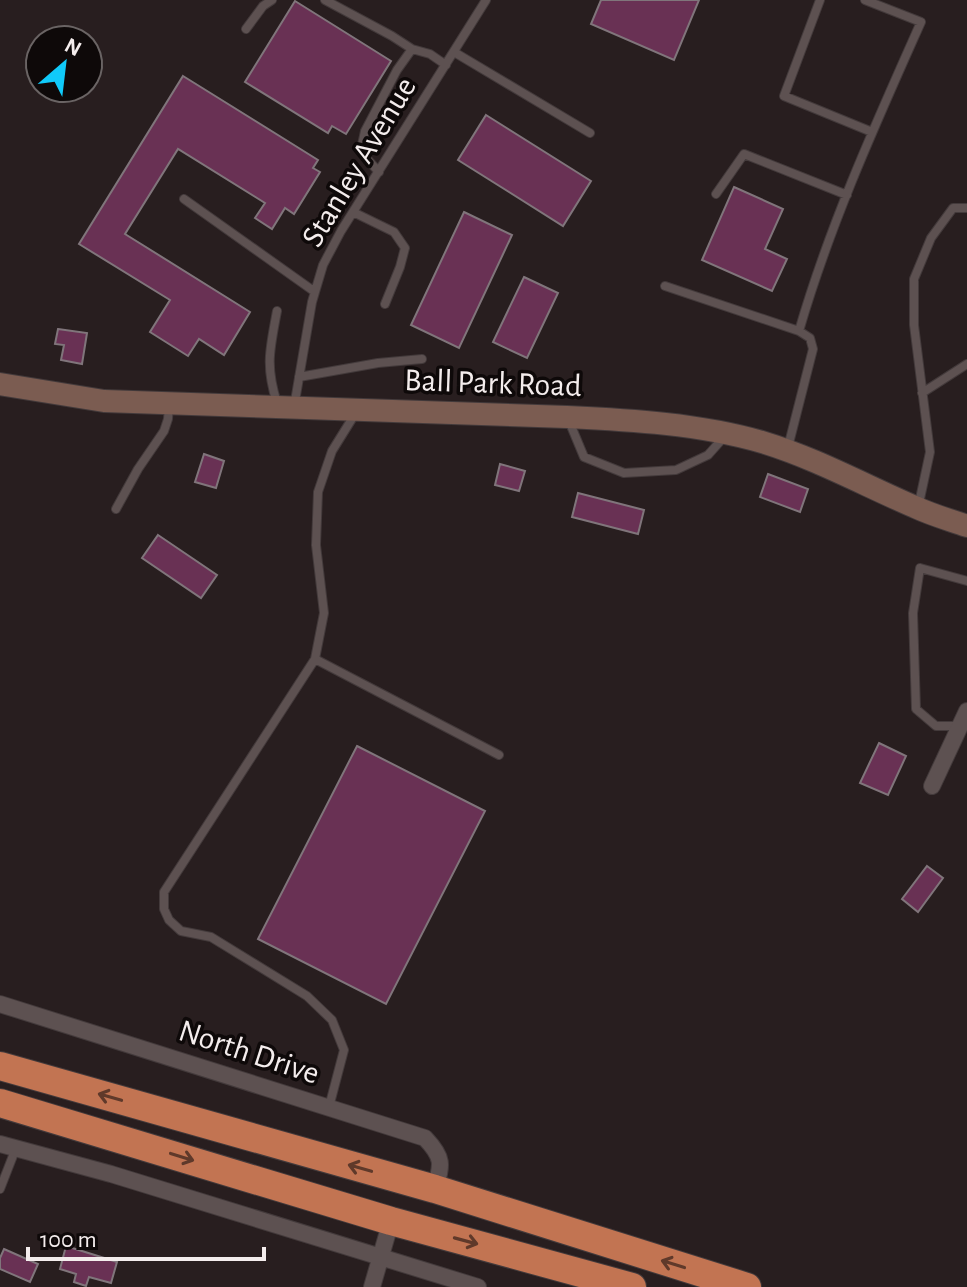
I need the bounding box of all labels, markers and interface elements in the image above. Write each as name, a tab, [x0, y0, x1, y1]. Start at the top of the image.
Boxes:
north arrow	[24, 24, 104, 104]
text: N	[61, 34, 85, 61]
street label: Stanley Avenue	[296, 72, 422, 252]
street label: Ball Park Road	[404, 364, 582, 402]
street label: North Drive	[175, 1014, 323, 1090]
one-way arrow	[97, 1089, 123, 1104]
one-way arrow	[169, 1151, 194, 1165]
one-way arrow	[347, 1160, 373, 1175]
scale bar	[28, 1211, 264, 1261]
text: 100 m	[40, 1228, 97, 1252]
one-way arrow	[453, 1235, 479, 1250]
one-way arrow	[661, 1255, 686, 1270]

